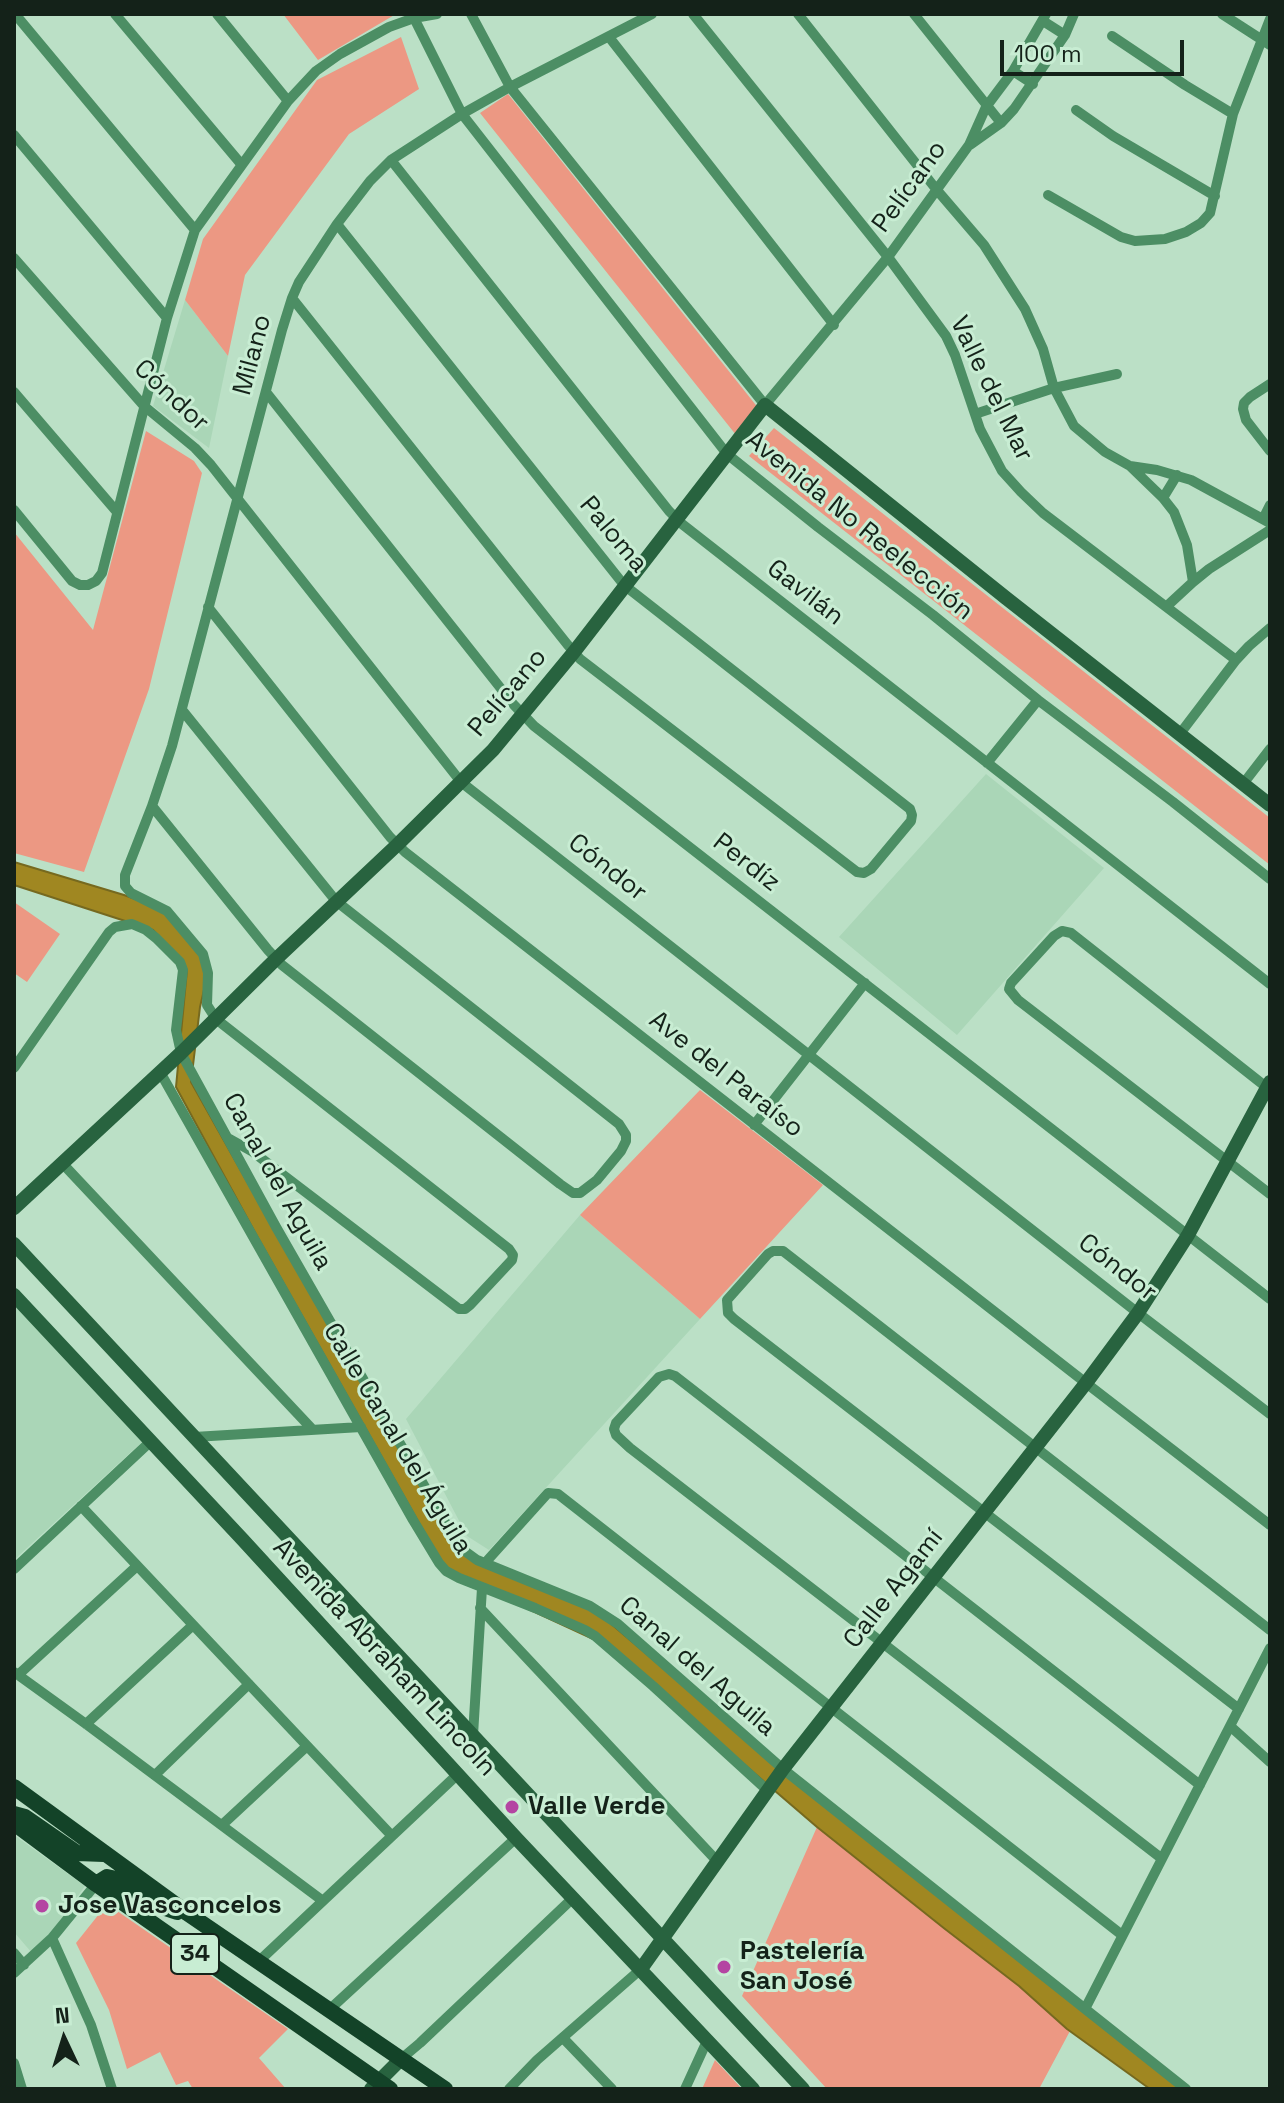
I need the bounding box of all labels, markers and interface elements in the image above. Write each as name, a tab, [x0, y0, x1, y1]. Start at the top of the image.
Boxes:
scale bar	[1004, 24, 1188, 74]
text: 100 m	[1014, 38, 1082, 69]
street label: Pelícano	[866, 135, 954, 239]
street label: Milano	[227, 311, 279, 399]
street label: Valle del Mar	[942, 311, 1040, 467]
street label: Cóndor	[127, 353, 215, 439]
street label: Avenida No Reelección	[739, 425, 979, 627]
street label: Paloma	[572, 490, 654, 580]
street label: Gavilán	[760, 553, 850, 633]
street label: Pelícano	[462, 642, 554, 744]
street label: Perdíz	[706, 827, 786, 899]
street label: Cóndor	[561, 828, 653, 908]
street label: Ave del Paraíso	[643, 1005, 809, 1145]
street label: Canal del Aguila	[215, 1088, 339, 1276]
street label: Cóndor	[1071, 1228, 1163, 1308]
street label: Calle Canal del Águila	[316, 1318, 478, 1560]
street label: Calle Agamí	[838, 1523, 950, 1655]
street label: Avenida Abraham Lincoln	[266, 1533, 502, 1783]
street label: Canal del Aguila	[612, 1590, 782, 1744]
place label: Valle Verde	[528, 1791, 665, 1823]
marker: Valle Verde	[503, 1798, 521, 1816]
place label: Jose Vasconcelos	[58, 1890, 282, 1922]
marker: Jose Vasconcelos	[33, 1897, 51, 1915]
road number: 34	[171, 1934, 219, 1974]
place label: Pastelería San José	[740, 1936, 864, 1998]
marker: Pastelería San José	[715, 1958, 733, 1976]
north arrow	[24, 1999, 104, 2079]
text: N	[54, 2001, 71, 2030]

